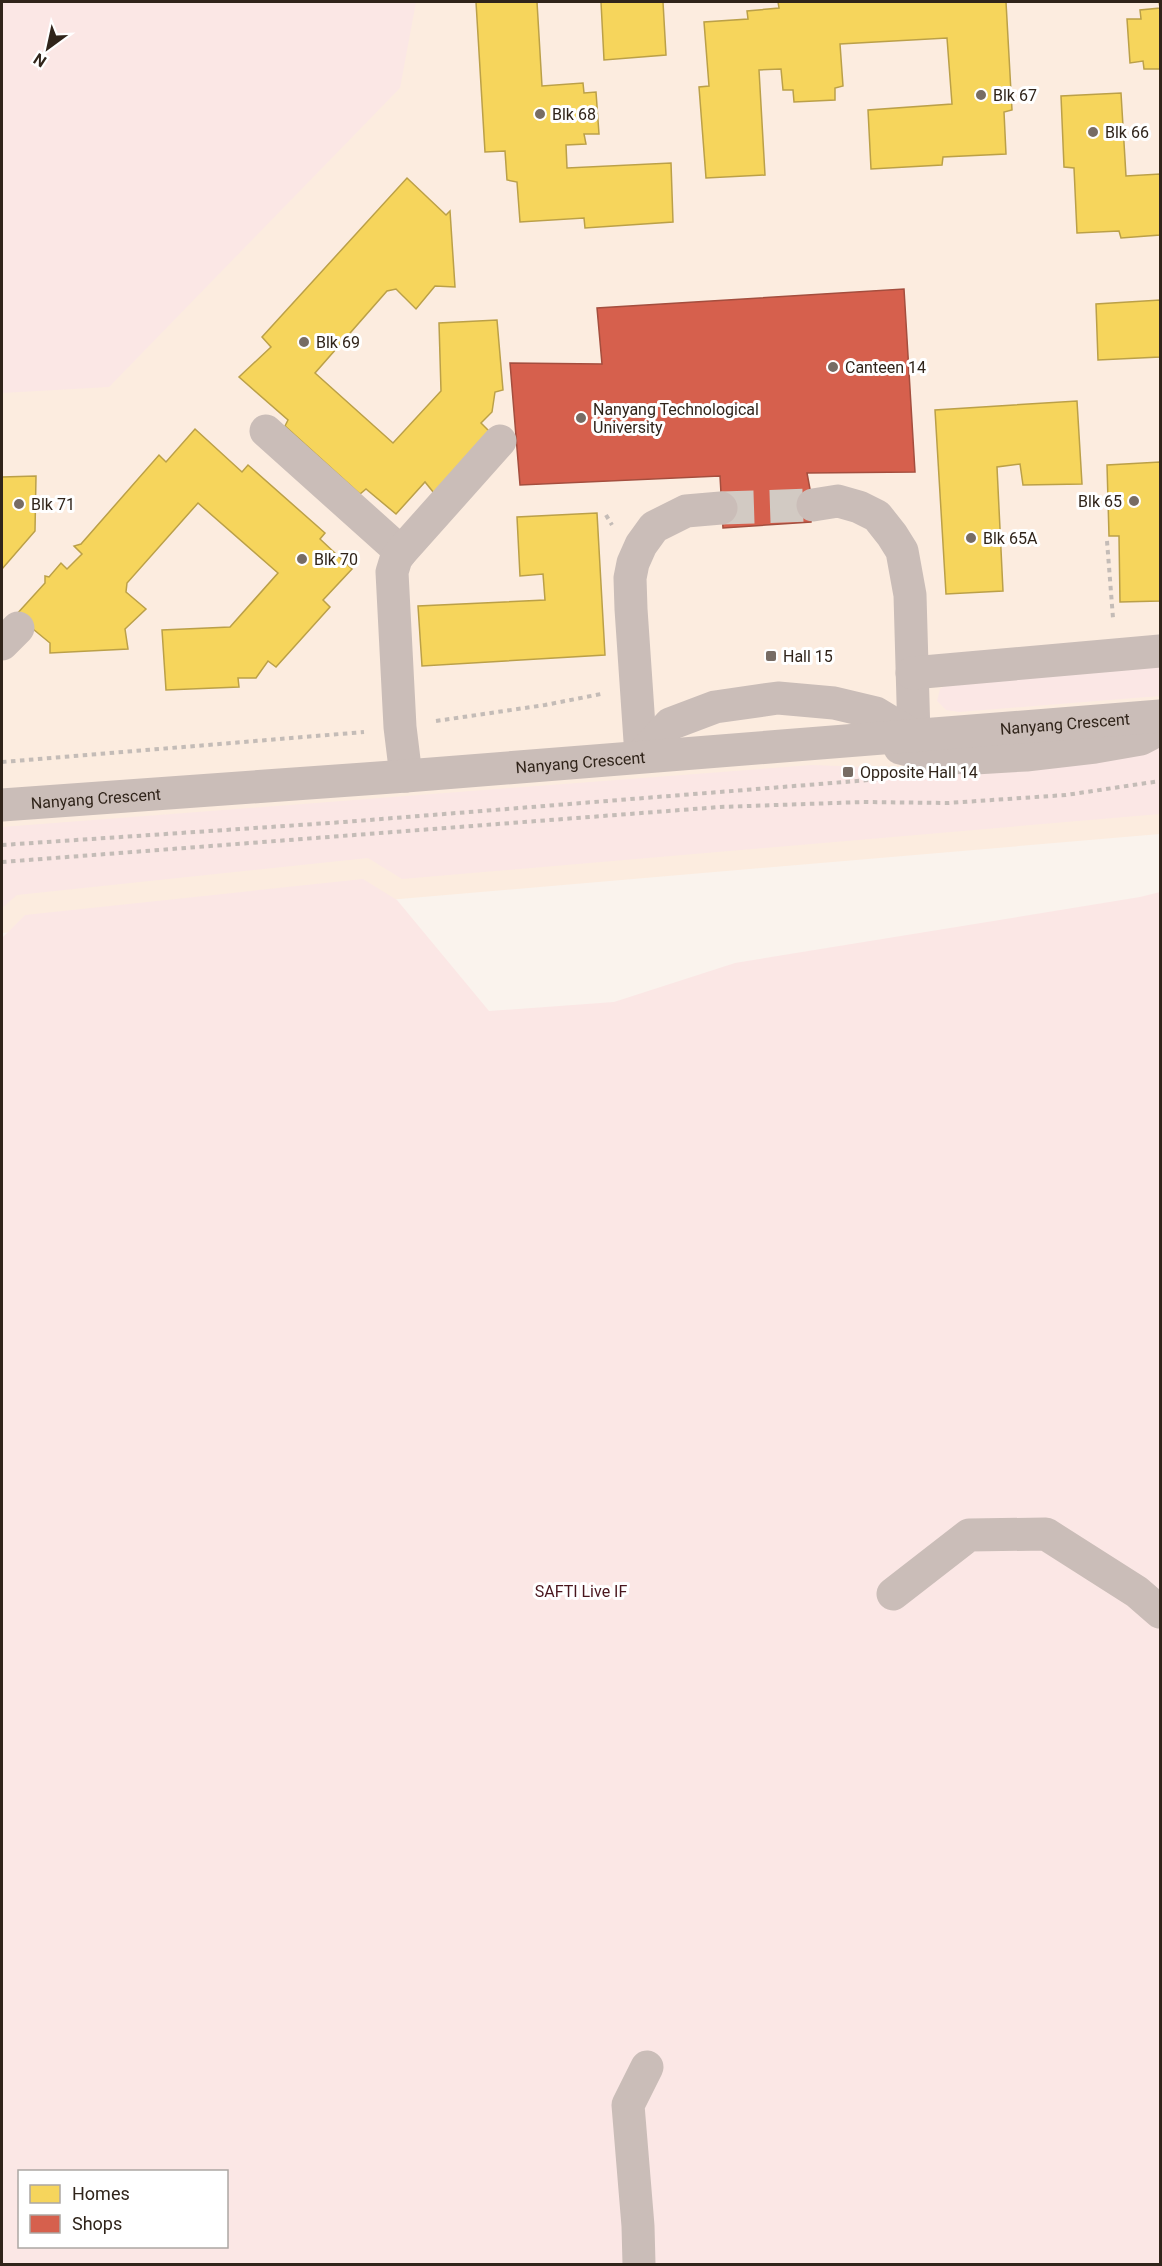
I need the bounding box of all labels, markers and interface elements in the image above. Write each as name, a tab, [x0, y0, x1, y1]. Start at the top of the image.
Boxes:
north arrow	[18, 18, 78, 78]
text: N	[30, 49, 50, 71]
place label: Blk 67	[993, 86, 1037, 105]
marker: Blk 67	[974, 88, 988, 102]
place label: Blk 68	[552, 105, 596, 124]
marker: Blk 68	[533, 107, 547, 121]
place label: Blk 66	[1105, 123, 1149, 142]
marker: Blk 66	[1086, 125, 1100, 139]
place label: Blk 69	[316, 333, 360, 352]
marker: Blk 69	[297, 335, 311, 349]
place label: Canteen 14	[845, 358, 926, 377]
marker: Canteen 14	[826, 360, 840, 374]
place label: Nanyang Technological University	[593, 400, 759, 437]
marker: Nanyang Technological University	[574, 411, 588, 425]
place label: Blk 65	[1078, 492, 1122, 511]
marker: Blk 65	[1127, 494, 1141, 508]
place label: Blk 71	[31, 495, 75, 514]
marker: Blk 71	[12, 497, 26, 511]
place label: Blk 65A	[983, 529, 1038, 548]
marker: Blk 65A	[964, 531, 978, 545]
place label: Blk 70	[314, 550, 358, 569]
marker: Blk 70	[295, 552, 309, 566]
place label: Hall 15	[783, 647, 833, 666]
marker: Hall 15	[764, 649, 778, 663]
street label: Nanyang Crescent	[999, 709, 1131, 739]
street label: Nanyang Crescent	[515, 748, 646, 777]
place label: Opposite Hall 14	[860, 763, 978, 782]
marker: Opposite Hall 14	[841, 765, 855, 779]
street label: Nanyang Crescent	[30, 785, 161, 813]
park label: SAFTI Live IF	[535, 1582, 627, 1601]
legend	[18, 2170, 228, 2248]
text: Homes	[72, 2183, 130, 2204]
text: Shops	[72, 2213, 122, 2234]

